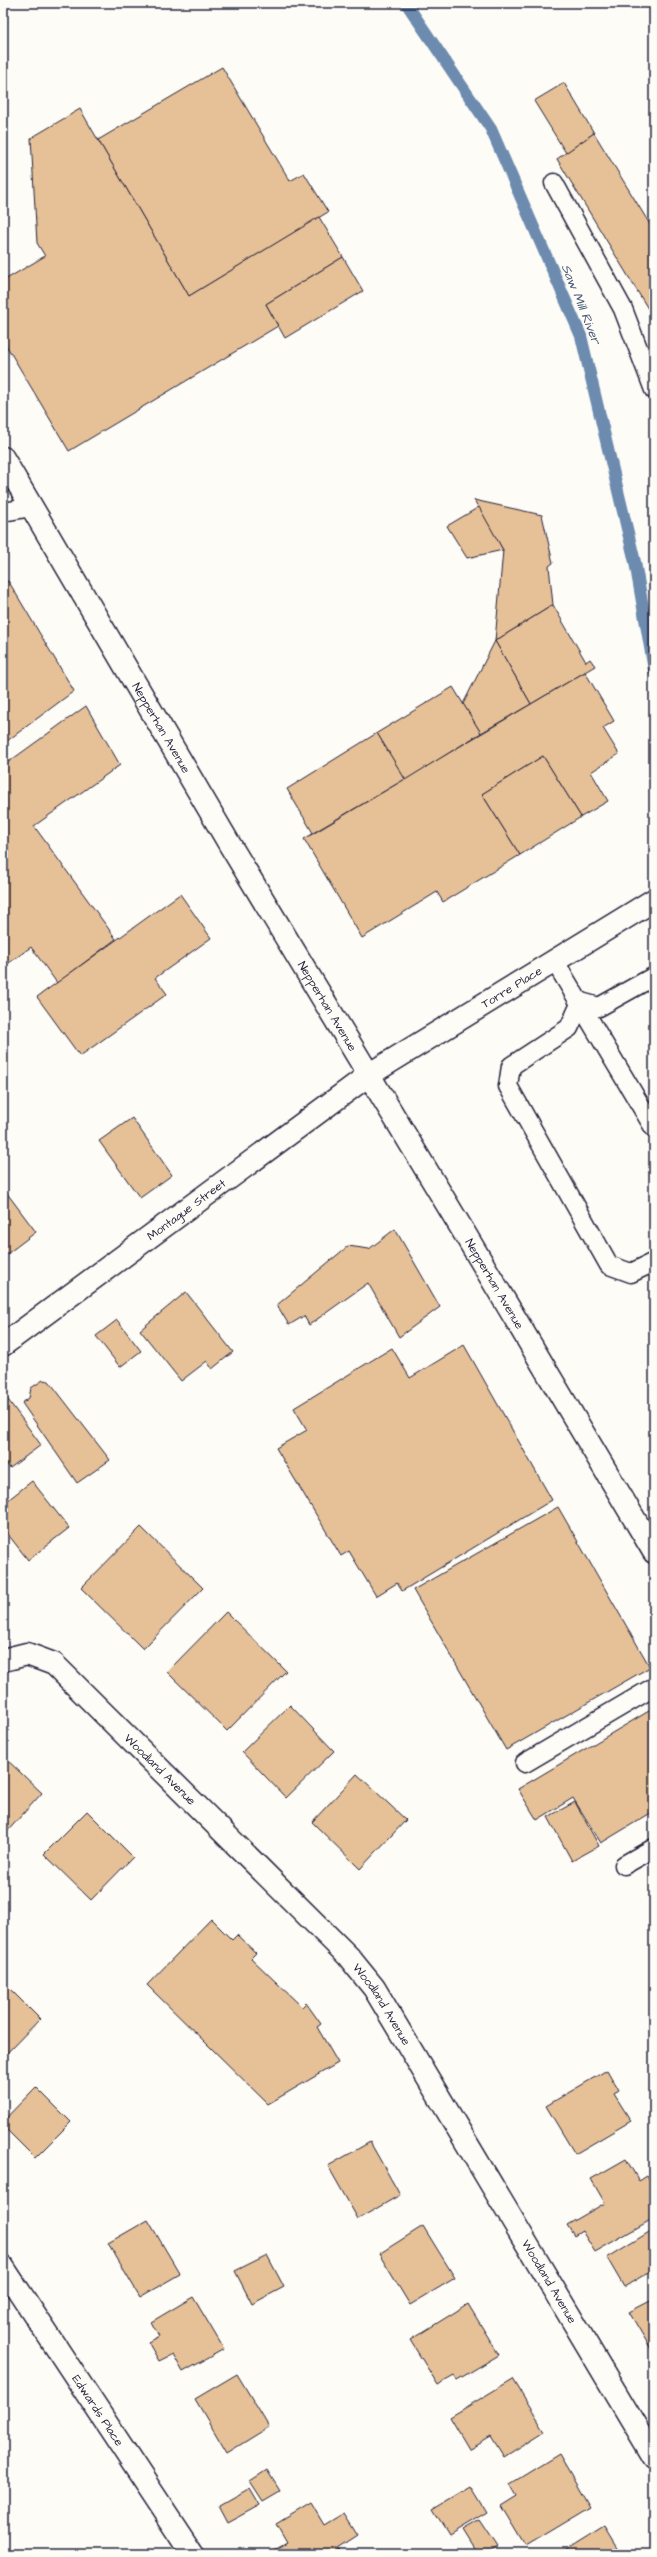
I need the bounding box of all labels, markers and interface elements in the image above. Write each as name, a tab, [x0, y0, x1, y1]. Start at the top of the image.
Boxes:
water label: Saw Mill River	[557, 261, 606, 348]
street label: Nepperhan Avenue	[128, 680, 195, 777]
street label: Nepperhan Avenue	[294, 958, 361, 1055]
street label: Torre Place	[478, 962, 546, 1012]
street label: Montague Street	[143, 1175, 230, 1244]
street label: Nepperhan Avenue	[461, 1235, 528, 1333]
street label: Woodland Avenue	[120, 1730, 200, 1809]
street label: Woodland Avenue	[349, 1960, 415, 2049]
street label: Woodland Avenue	[518, 2236, 581, 2327]
street label: Edwards Place	[68, 2371, 128, 2450]

